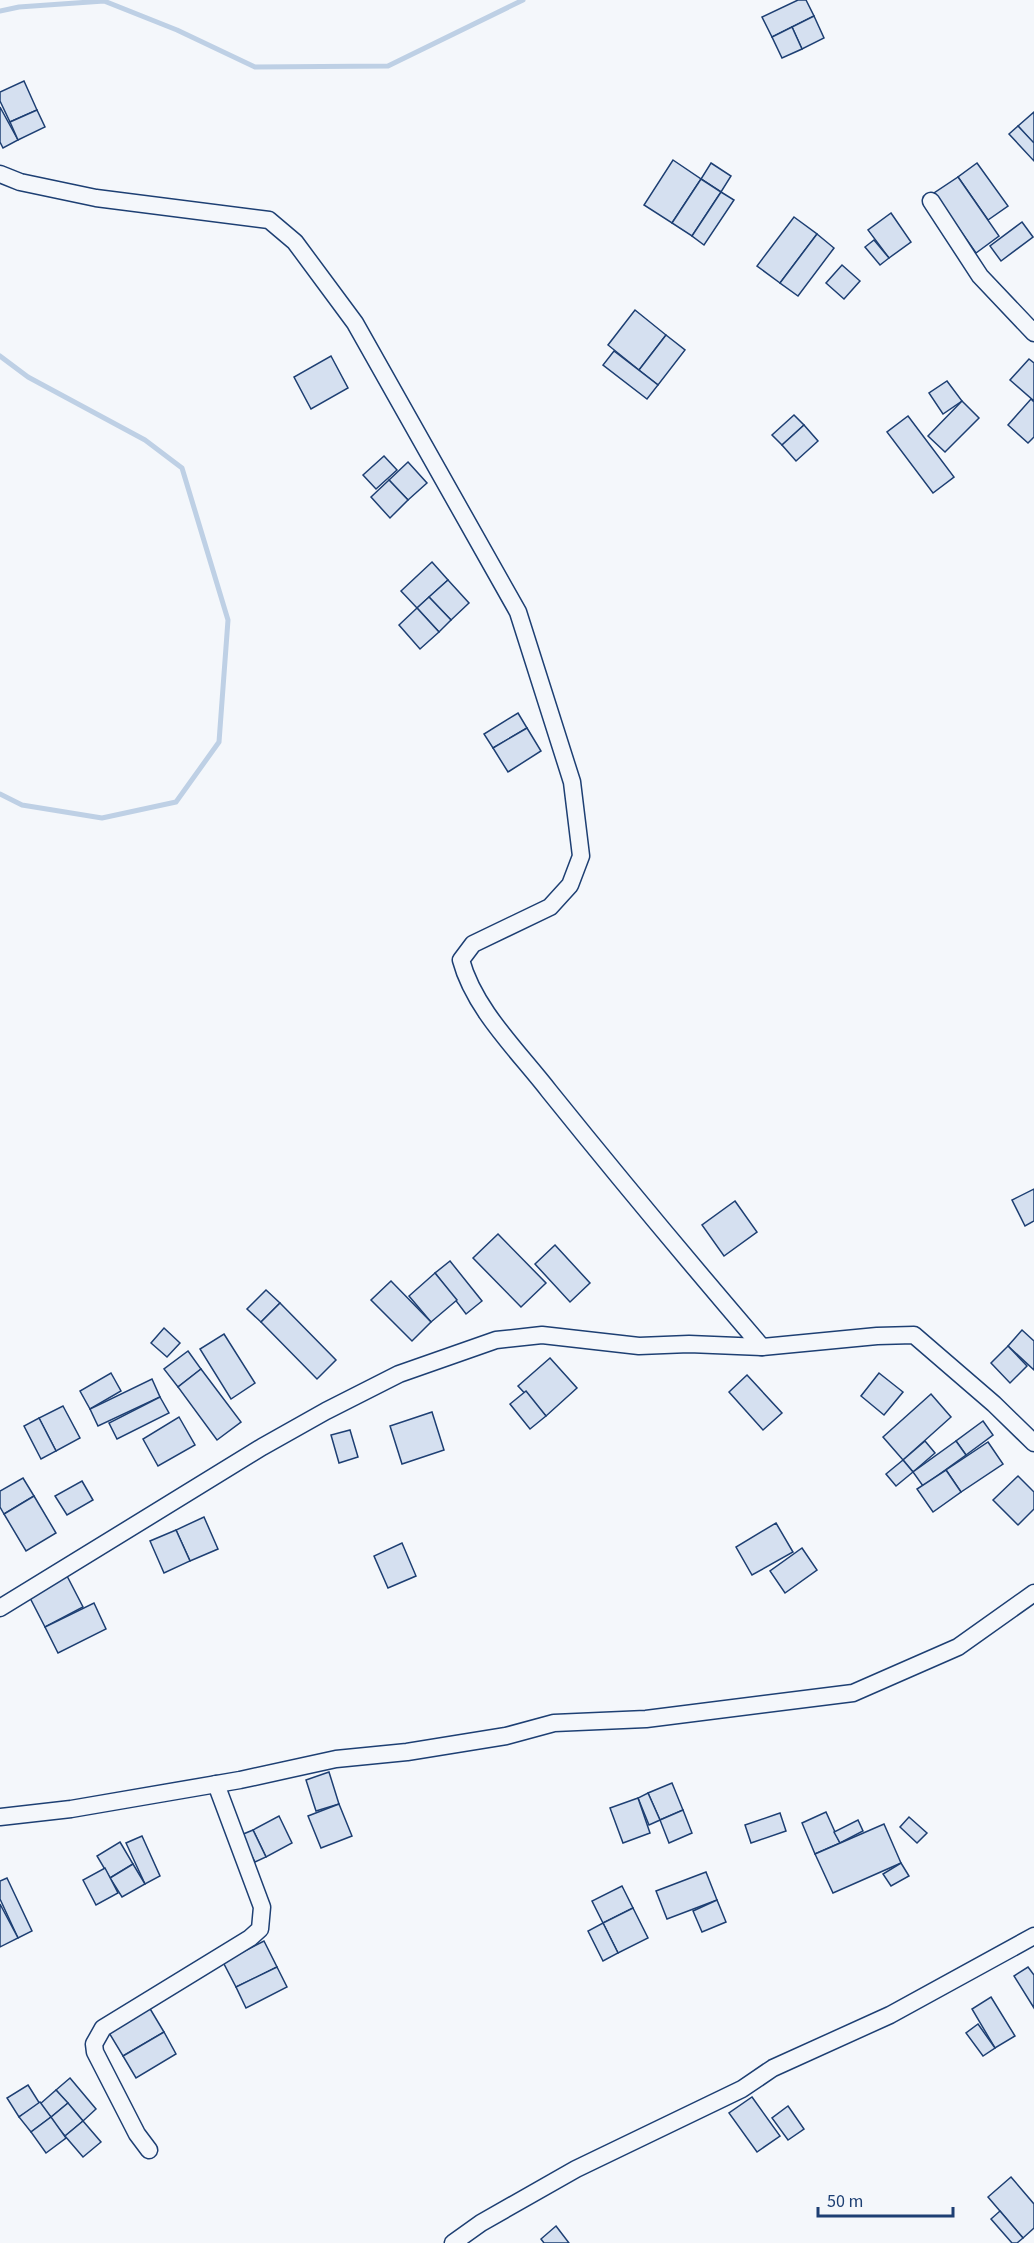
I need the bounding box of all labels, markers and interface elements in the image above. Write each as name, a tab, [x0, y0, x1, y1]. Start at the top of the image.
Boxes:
scale bar	[818, 2180, 953, 2218]
text: 50 m	[827, 2189, 863, 2214]

